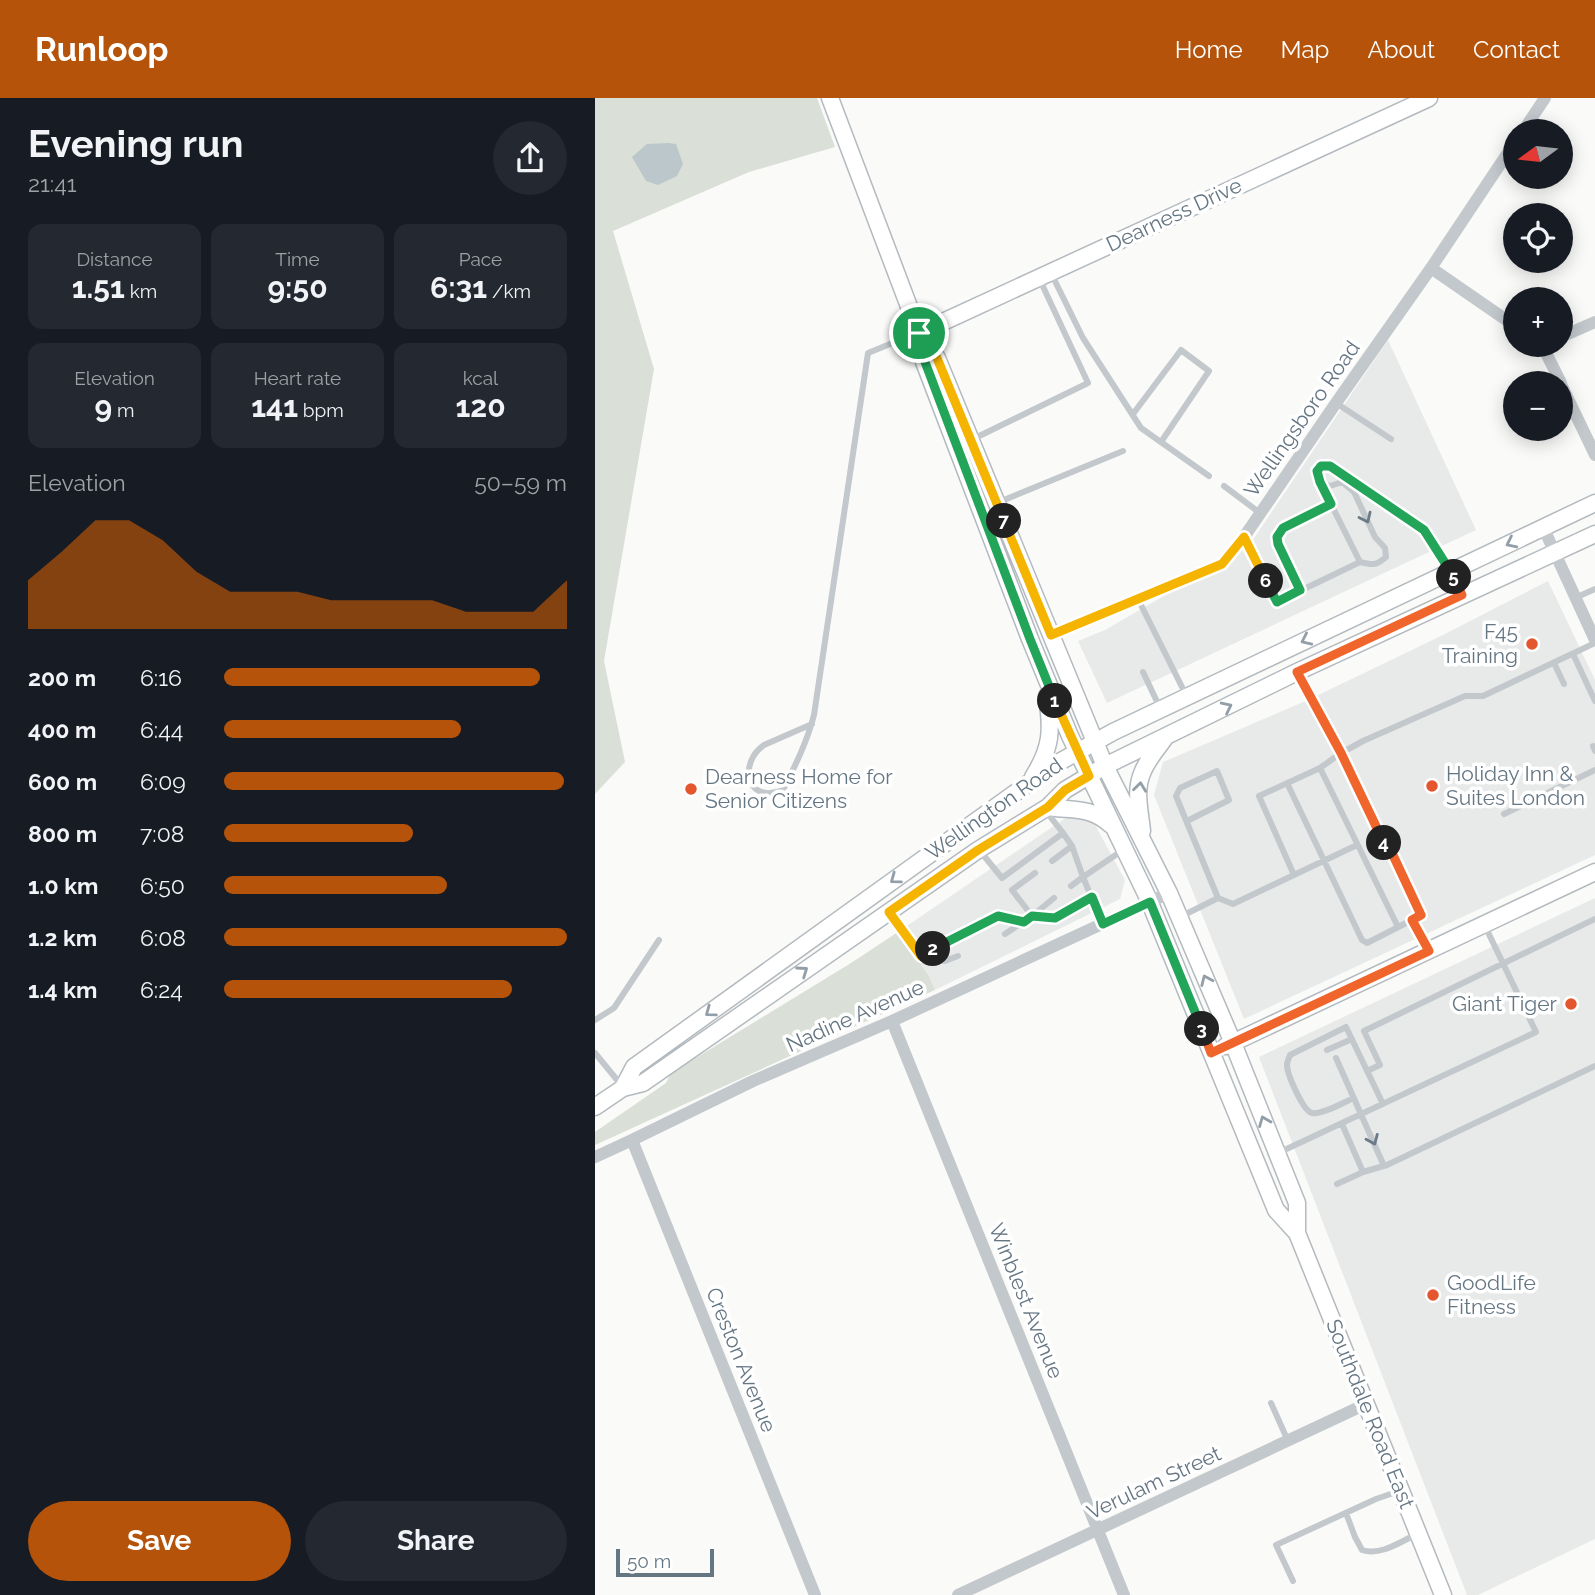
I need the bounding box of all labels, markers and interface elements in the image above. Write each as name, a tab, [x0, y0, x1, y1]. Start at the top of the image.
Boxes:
text: Runloop	[35, 30, 168, 69]
text: Home	[1175, 35, 1243, 64]
text: Map	[1281, 35, 1329, 64]
text: About	[1367, 35, 1435, 64]
text: Contact	[1473, 35, 1560, 64]
north arrow	[1503, 119, 1573, 189]
map controls	[1503, 119, 1573, 441]
text: Evening run	[28, 121, 243, 166]
button: share	[493, 121, 567, 195]
text: 21:41	[28, 170, 77, 197]
street label: Dearness Drive	[1102, 172, 1245, 257]
button: locate	[1503, 203, 1573, 273]
text: Distance	[76, 248, 153, 270]
text: Time	[275, 248, 320, 270]
text: Pace	[459, 248, 502, 270]
text: 1.51	[72, 270, 125, 305]
text: 9:50	[267, 270, 328, 305]
text: 6:31	[430, 270, 487, 305]
text: km	[125, 280, 157, 302]
text: /km	[487, 280, 531, 302]
button: +	[1503, 287, 1573, 357]
pin	[889, 303, 949, 363]
icon: arrive	[900, 314, 938, 352]
street label: Wellingsboro Road	[1238, 336, 1365, 502]
text: Elevation	[74, 367, 155, 389]
text: Heart rate	[254, 367, 341, 389]
text: kcal	[463, 367, 498, 389]
button: −	[1503, 371, 1573, 441]
text: 9	[95, 389, 112, 424]
text: 141	[251, 389, 298, 424]
text: 120	[455, 389, 506, 424]
text: m	[112, 399, 134, 421]
text: bpm	[298, 399, 344, 421]
text: Elevation	[28, 469, 126, 496]
text: 50–59 m	[474, 469, 567, 496]
pin: 7	[987, 504, 1021, 538]
text: 7	[998, 509, 1009, 531]
one-way arrow	[1358, 511, 1372, 523]
one-way arrow	[1506, 534, 1518, 548]
pin: 5	[1437, 560, 1471, 594]
pin: 6	[1249, 564, 1283, 598]
text: 5	[1448, 565, 1459, 587]
text: 6	[1260, 569, 1271, 591]
place label: F45 Training	[1442, 619, 1518, 668]
one-way arrow	[1301, 632, 1313, 646]
marker: F45 Training	[1524, 636, 1540, 652]
text: 200 m	[28, 664, 96, 691]
text: 6:16	[140, 664, 182, 691]
pin: 1	[1037, 684, 1072, 718]
text: 1	[1050, 689, 1059, 711]
one-way arrow	[1220, 701, 1232, 715]
text: 400 m	[28, 716, 96, 743]
text: 6:44	[140, 716, 183, 743]
street label: Wellington Road	[920, 752, 1067, 865]
place label: Holiday Inn & Suites London	[1446, 761, 1585, 810]
place label: Dearness Home for Senior Citizens	[705, 764, 893, 813]
text: 600 m	[28, 768, 97, 795]
text: 6:09	[140, 768, 186, 795]
marker: Holiday Inn & Suites London	[1424, 778, 1440, 794]
marker: Dearness Home for Senior Citizens	[683, 781, 699, 797]
one-way arrow	[1132, 781, 1147, 793]
text: 800 m	[28, 820, 97, 847]
text: 7:08	[140, 820, 184, 847]
pin: 4	[1367, 826, 1401, 860]
text: 4	[1378, 831, 1389, 853]
one-way arrow	[890, 871, 903, 884]
text: 1.0 km	[28, 872, 98, 899]
text: 6:50	[140, 872, 185, 899]
text: 1.2 km	[28, 924, 97, 951]
text: 6:08	[140, 924, 186, 951]
pin: 2	[915, 932, 951, 966]
text: 2	[927, 937, 938, 959]
one-way arrow	[795, 967, 808, 979]
street label: Nadine Avenue	[782, 974, 928, 1057]
one-way arrow	[1200, 975, 1214, 987]
text: 1.4 km	[28, 976, 97, 1003]
text: 6:24	[140, 976, 183, 1003]
place label: Giant Tiger	[1452, 991, 1558, 1016]
marker: Giant Tiger	[1563, 996, 1579, 1012]
one-way arrow	[705, 1004, 718, 1016]
pin: 3	[1185, 1012, 1219, 1046]
text: 3	[1196, 1017, 1207, 1039]
one-way arrow	[1259, 1116, 1273, 1128]
one-way arrow	[1365, 1133, 1379, 1145]
street label: Winblest Avenue	[984, 1219, 1069, 1382]
place label: GoodLife Fitness	[1447, 1270, 1536, 1319]
street label: Creston Avenue	[701, 1284, 782, 1436]
marker: GoodLife Fitness	[1425, 1287, 1441, 1303]
street label: Southdale Road East	[1321, 1315, 1420, 1512]
street label: Verulam Street	[1083, 1441, 1225, 1525]
button: Save	[28, 1501, 291, 1581]
button: Share	[305, 1501, 567, 1581]
scale bar	[616, 1546, 714, 1578]
text: 50 m	[627, 1550, 671, 1572]

